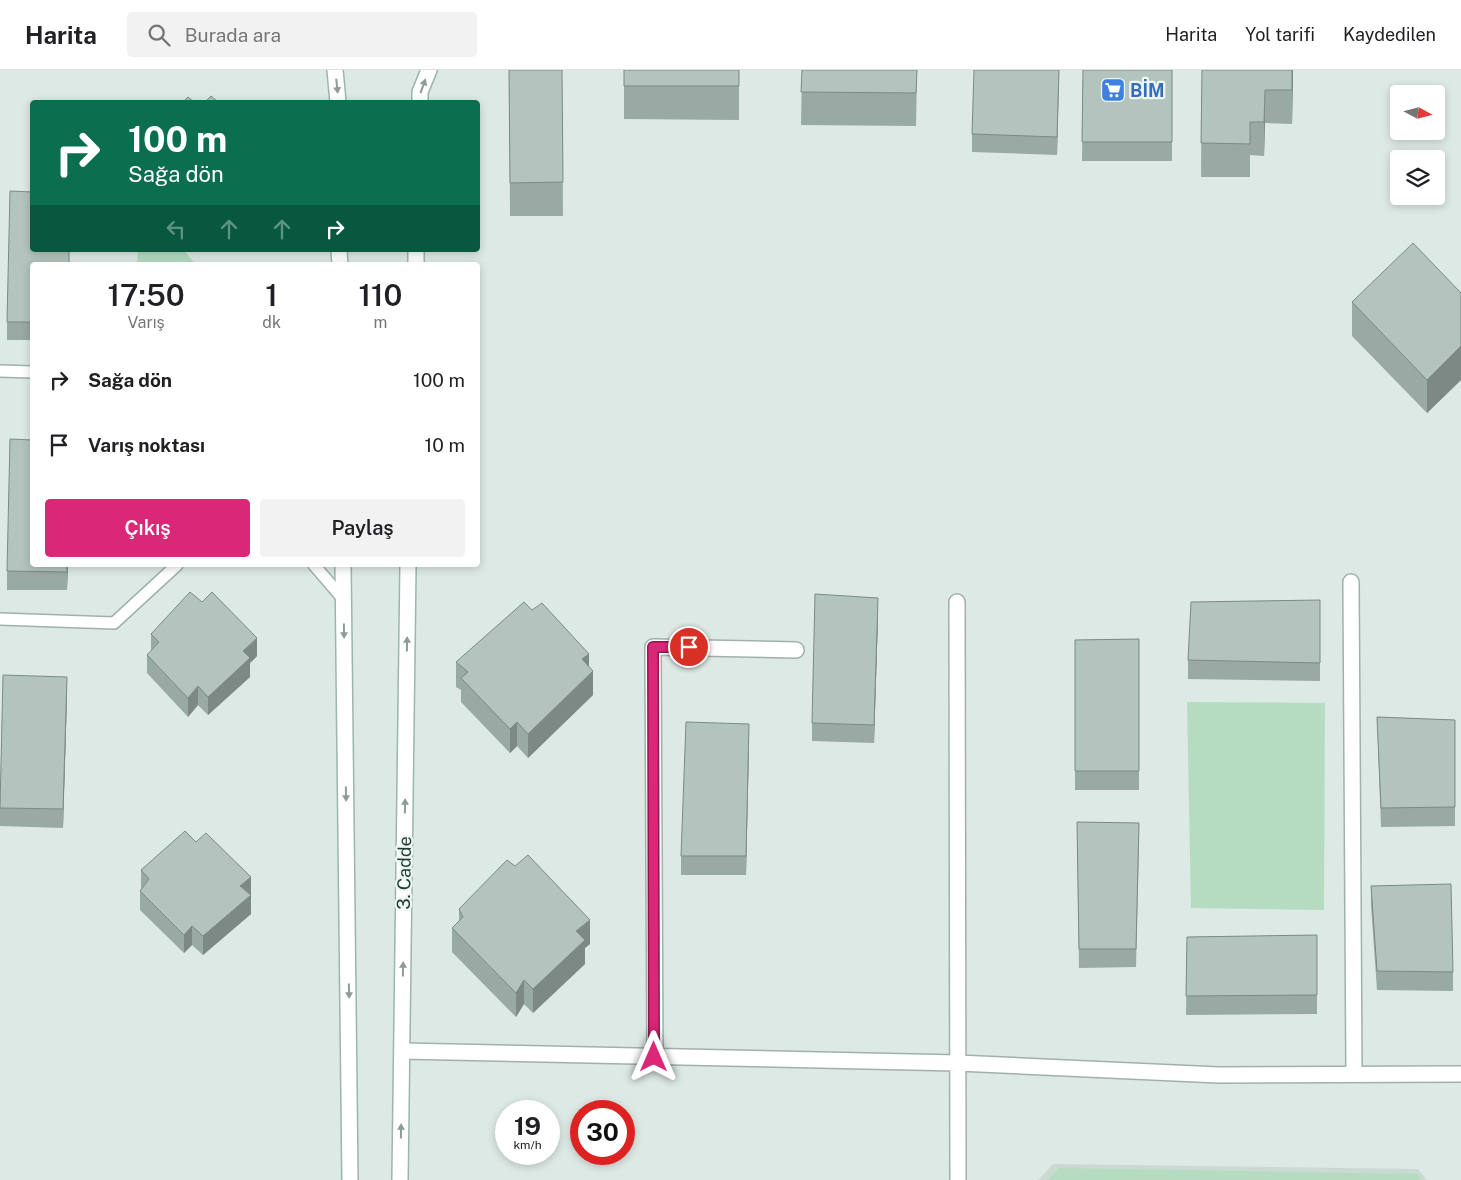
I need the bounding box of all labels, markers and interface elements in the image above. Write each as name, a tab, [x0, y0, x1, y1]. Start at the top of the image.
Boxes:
search box	[127, 12, 477, 57]
text: Harita	[25, 21, 97, 49]
icon: search	[145, 21, 173, 49]
text: Burada ara	[185, 24, 281, 46]
text: Harita	[1165, 24, 1217, 45]
text: Yol tarifi	[1245, 24, 1315, 45]
text: Kaydedilen	[1343, 24, 1436, 45]
supermarket icon: BİM	[1100, 77, 1126, 103]
one-way arrow	[419, 78, 427, 93]
one-way arrow	[333, 79, 341, 95]
place label: BİM	[1130, 79, 1165, 101]
north arrow	[1390, 85, 1445, 140]
map controls	[1390, 85, 1445, 205]
text: 100 m	[128, 119, 227, 160]
icon: right	[45, 120, 110, 185]
button: layers	[1390, 150, 1445, 205]
text: Sağa dön	[128, 161, 224, 187]
icon: left	[162, 215, 190, 243]
icon: ahead	[215, 215, 243, 243]
icon: ahead	[268, 215, 296, 243]
icon: right	[321, 215, 349, 243]
text: 17:50	[108, 277, 185, 313]
text: 1	[265, 277, 278, 313]
text: 110	[358, 277, 402, 313]
text: Varış	[128, 313, 165, 332]
text: dk	[262, 313, 281, 332]
text: m	[374, 313, 387, 332]
icon: right	[45, 366, 73, 394]
text: Sağa dön	[88, 369, 172, 391]
text: 100 m	[413, 369, 465, 391]
icon: arrive	[45, 431, 73, 459]
text: Varış noktası	[88, 434, 205, 456]
text: 10 m	[425, 434, 465, 456]
button: Çıkış	[45, 499, 250, 557]
button: Paylaş	[260, 499, 465, 557]
one-way arrow	[340, 623, 348, 639]
pin	[668, 626, 710, 668]
icon: arrive	[675, 633, 703, 661]
one-way arrow	[403, 636, 411, 652]
one-way arrow	[342, 786, 350, 802]
one-way arrow	[401, 798, 409, 814]
street label: 3. Cadde	[393, 836, 415, 910]
one-way arrow	[399, 961, 407, 977]
one-way arrow	[345, 983, 353, 999]
position arrow	[627, 1030, 679, 1082]
speed limit sign: 30	[570, 1100, 635, 1165]
text: 19	[514, 1111, 541, 1141]
one-way arrow	[397, 1123, 405, 1139]
text: km/h	[513, 1138, 542, 1152]

